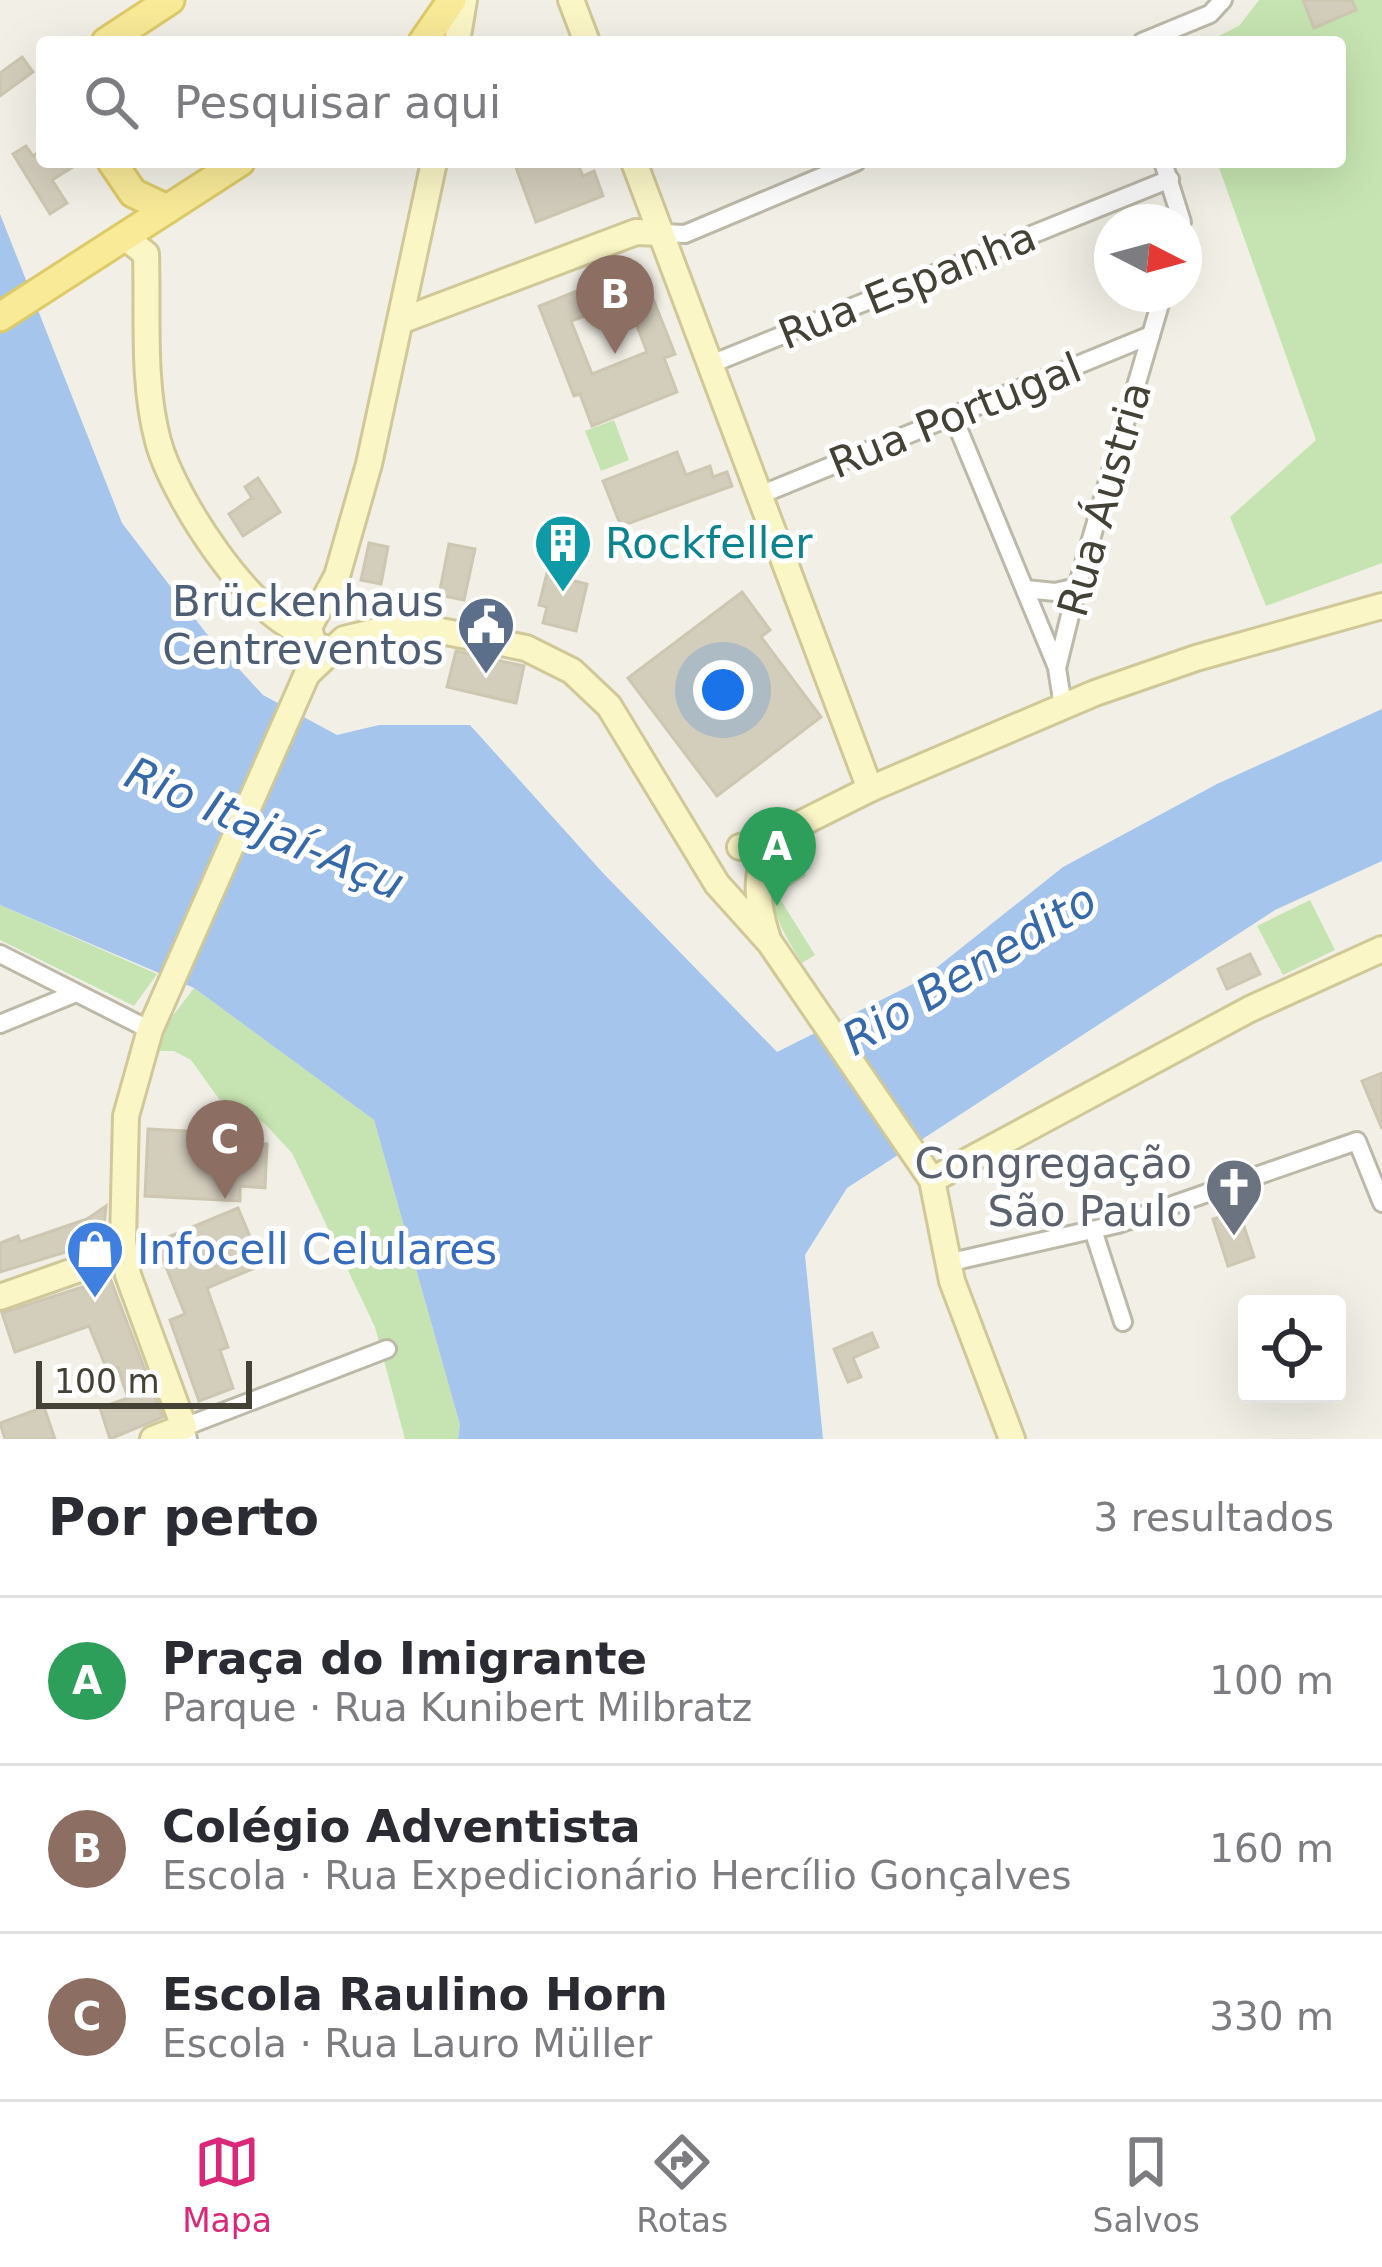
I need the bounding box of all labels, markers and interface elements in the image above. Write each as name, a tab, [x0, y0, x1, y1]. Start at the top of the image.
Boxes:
search box	[36, 36, 1346, 168]
icon: search	[78, 69, 144, 135]
text: Pesquisar aqui	[174, 76, 501, 129]
north arrow	[1094, 204, 1202, 312]
street label: Rua Espanha	[772, 212, 1043, 359]
pin: B	[576, 255, 654, 354]
street label: Rua Portugal	[822, 343, 1088, 488]
street label: Rua Áustria	[1047, 376, 1161, 622]
building icon: Rockfeller	[532, 512, 594, 594]
place label: Rockfeller	[605, 519, 813, 568]
place label: Brückenhaus Centreventos	[162, 577, 444, 674]
public building icon: Brückenhaus Centreventos	[455, 594, 517, 676]
your location	[693, 660, 753, 720]
water label: Rio Itajaí-Açu	[118, 746, 412, 911]
pin: A	[738, 807, 816, 906]
water label: Rio Benedito	[833, 873, 1106, 1066]
pin: C	[186, 1100, 264, 1199]
place label: Congregação São Paulo	[915, 1139, 1192, 1236]
church icon: Congregação São Paulo	[1203, 1156, 1265, 1238]
shop icon: Infocell Celulares	[64, 1218, 126, 1300]
place label: Infocell Celulares	[137, 1225, 497, 1274]
map controls	[1238, 1295, 1346, 1403]
button: locate	[1238, 1295, 1346, 1403]
scale bar	[36, 1355, 252, 1408]
text: 100 m	[54, 1362, 160, 1401]
text: Por perto	[48, 1488, 319, 1547]
text: 3 resultados	[1094, 1495, 1334, 1540]
text: Praça do Imigrante	[162, 1632, 647, 1685]
text: A	[72, 1658, 102, 1703]
text: 100 m	[1209, 1658, 1334, 1703]
text: Parque · Rua Kunibert Milbratz	[162, 1685, 752, 1730]
text: Colégio Adventista	[162, 1800, 641, 1853]
text: B	[72, 1826, 102, 1871]
text: 160 m	[1209, 1826, 1334, 1871]
text: Escola · Rua Expedicionário Hercílio Gonçalves	[162, 1853, 1072, 1898]
text: Escola Raulino Horn	[162, 1968, 668, 2021]
text: C	[73, 1994, 101, 2039]
text: 330 m	[1209, 1994, 1334, 2039]
text: Escola · Rua Lauro Müller	[162, 2021, 652, 2066]
tab: Mapa	[182, 2129, 272, 2240]
tab: Rotas	[636, 2129, 728, 2240]
tab: Salvos	[1093, 2129, 1200, 2240]

